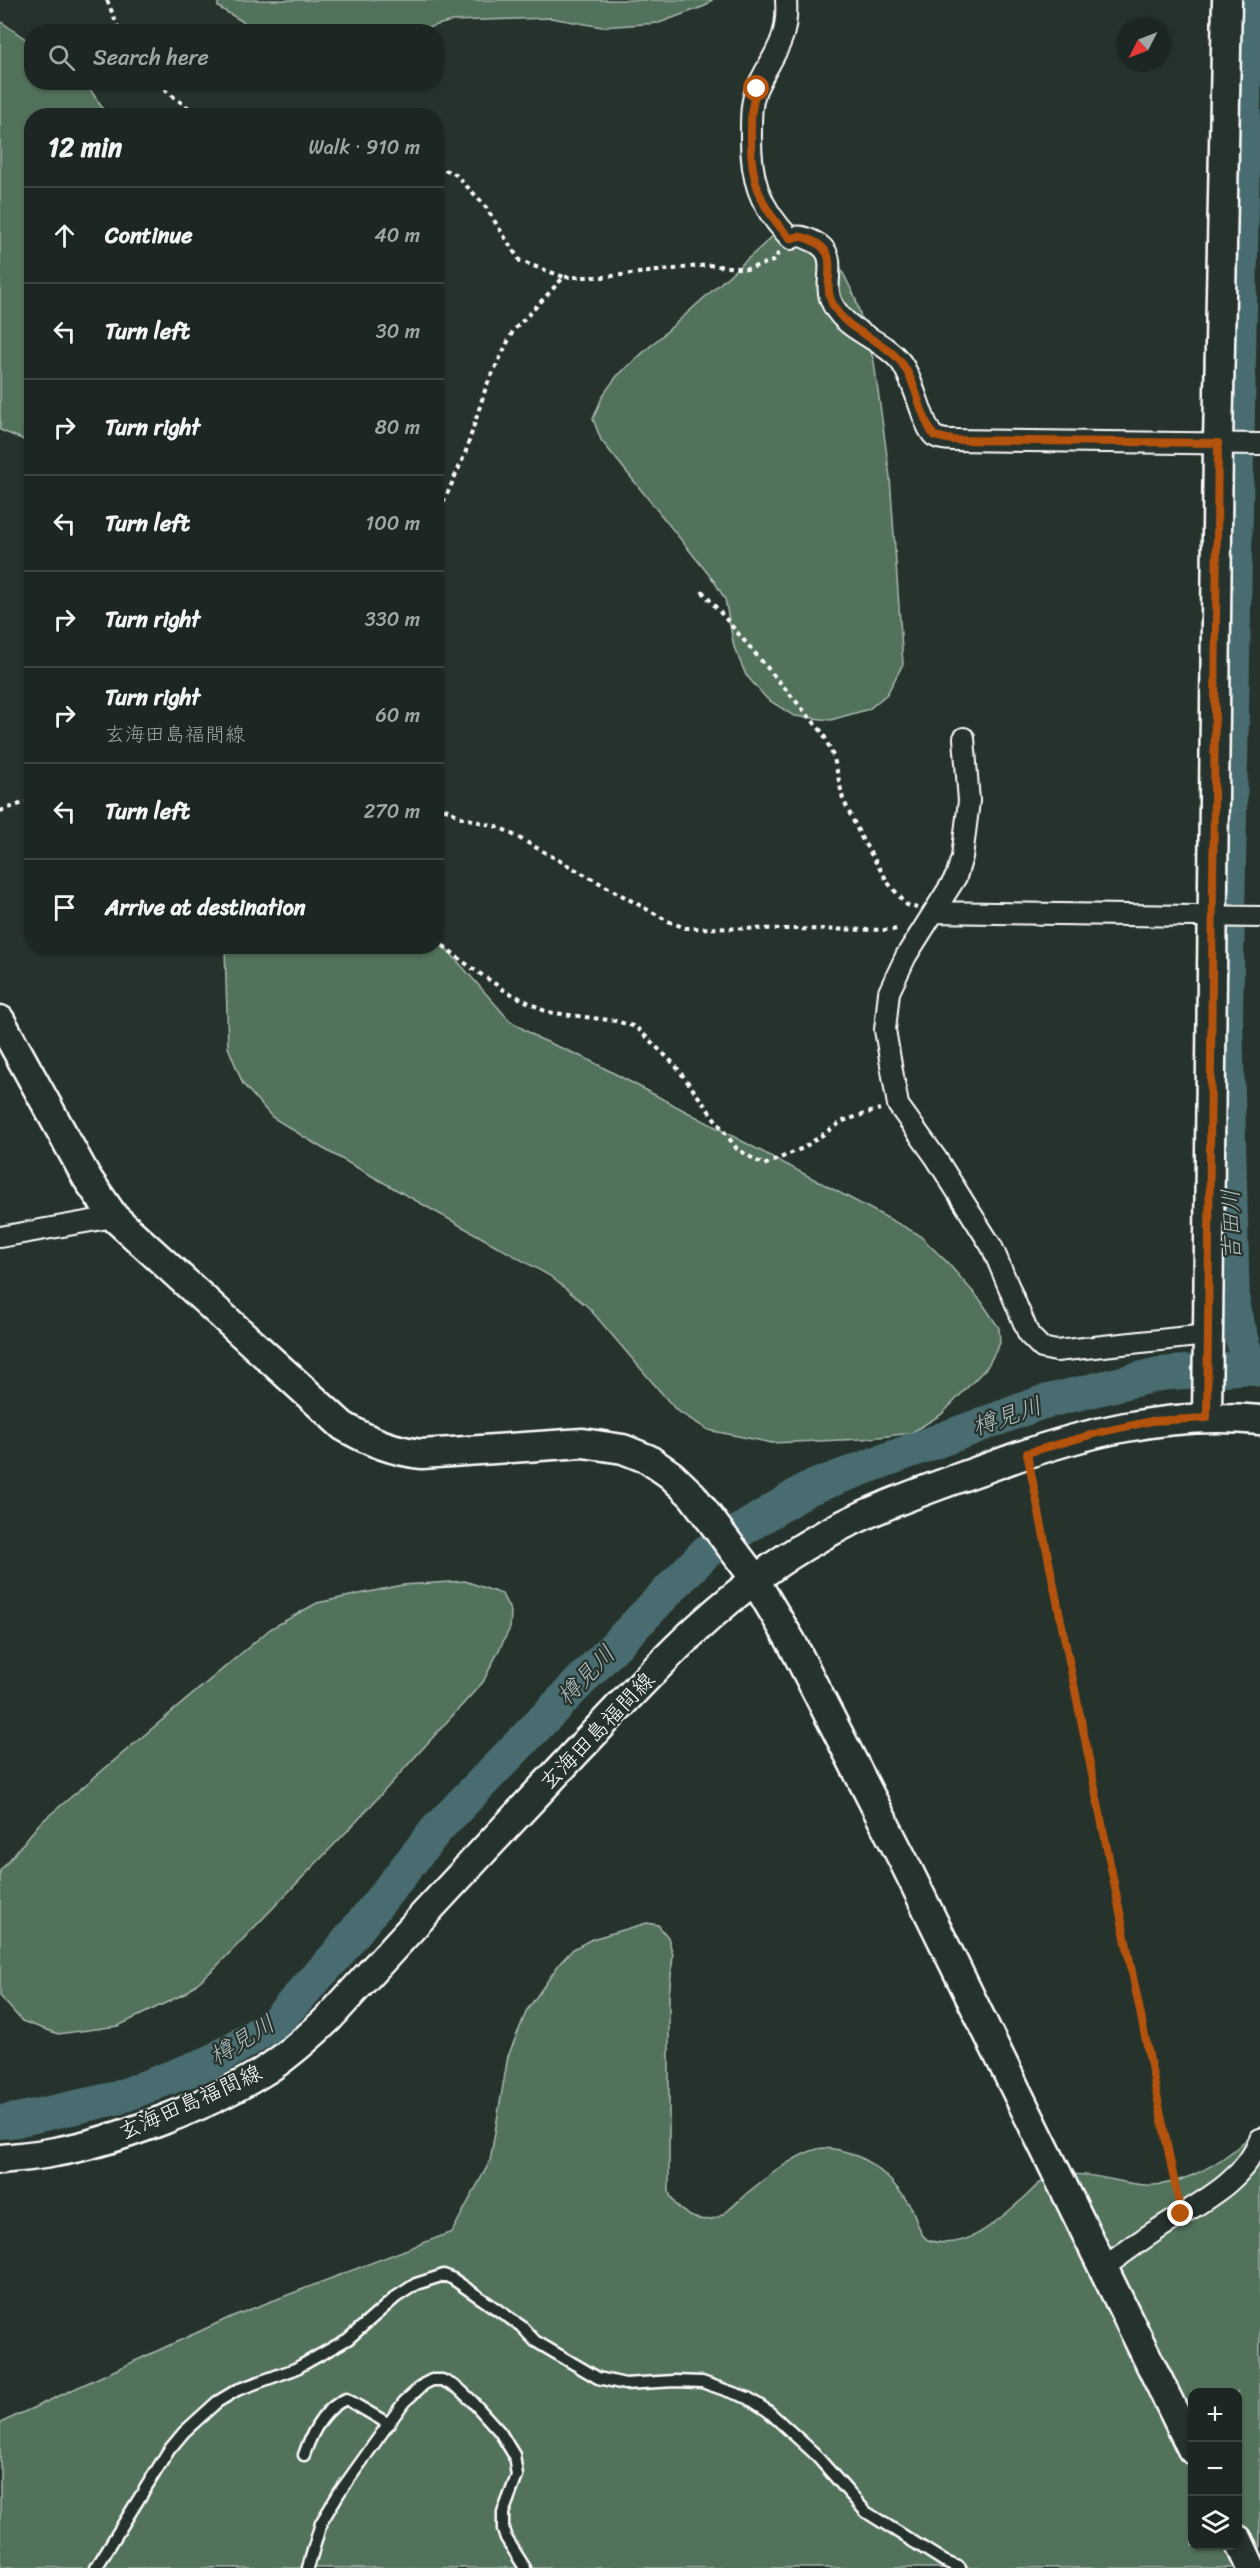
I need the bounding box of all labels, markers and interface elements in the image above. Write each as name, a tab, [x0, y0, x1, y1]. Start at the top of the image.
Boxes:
north arrow	[1116, 18, 1170, 72]
search box	[24, 24, 444, 90]
text: Search here	[93, 38, 209, 77]
icon: search	[45, 41, 78, 74]
route start	[743, 75, 769, 101]
text: 12 min	[48, 124, 122, 170]
text: Walk · 910 m	[308, 130, 420, 165]
text: Continue	[105, 216, 193, 255]
text: 40 m	[374, 218, 420, 253]
icon: ahead	[48, 219, 81, 252]
text: Turn left	[105, 312, 190, 351]
text: 30 m	[376, 314, 420, 349]
icon: left	[48, 315, 81, 348]
text: Turn right	[105, 408, 200, 447]
text: 80 m	[375, 410, 420, 445]
icon: right	[48, 411, 81, 444]
text: Turn left	[105, 504, 190, 543]
text: 100 m	[366, 506, 420, 541]
icon: left	[48, 507, 81, 540]
text: Turn right	[105, 600, 200, 639]
text: 330 m	[365, 602, 420, 637]
icon: right	[48, 603, 81, 636]
text: Turn right	[105, 678, 200, 717]
text: 60 m	[375, 698, 420, 733]
icon: right	[48, 699, 81, 732]
text: 玄海田島福間線	[105, 717, 245, 752]
text: Turn left	[105, 792, 190, 831]
text: 270 m	[364, 794, 420, 829]
icon: left	[48, 795, 81, 828]
text: Arrive at destination	[105, 888, 306, 927]
icon: arrive	[48, 891, 81, 924]
water label: 吉田川	[1209, 1189, 1253, 1261]
water label: 樽見川	[966, 1384, 1048, 1448]
water label: 樽見川	[546, 1635, 626, 1715]
street label: 玄海田島福間線	[529, 1662, 665, 1800]
water label: 樽見川	[200, 2003, 284, 2077]
street label: 玄海田島福間線	[112, 2053, 268, 2151]
route end	[1167, 2200, 1193, 2226]
map controls	[1188, 2388, 1242, 2550]
button: +	[1188, 2388, 1242, 2442]
button: −	[1188, 2442, 1242, 2496]
button: layers	[1188, 2496, 1242, 2550]

